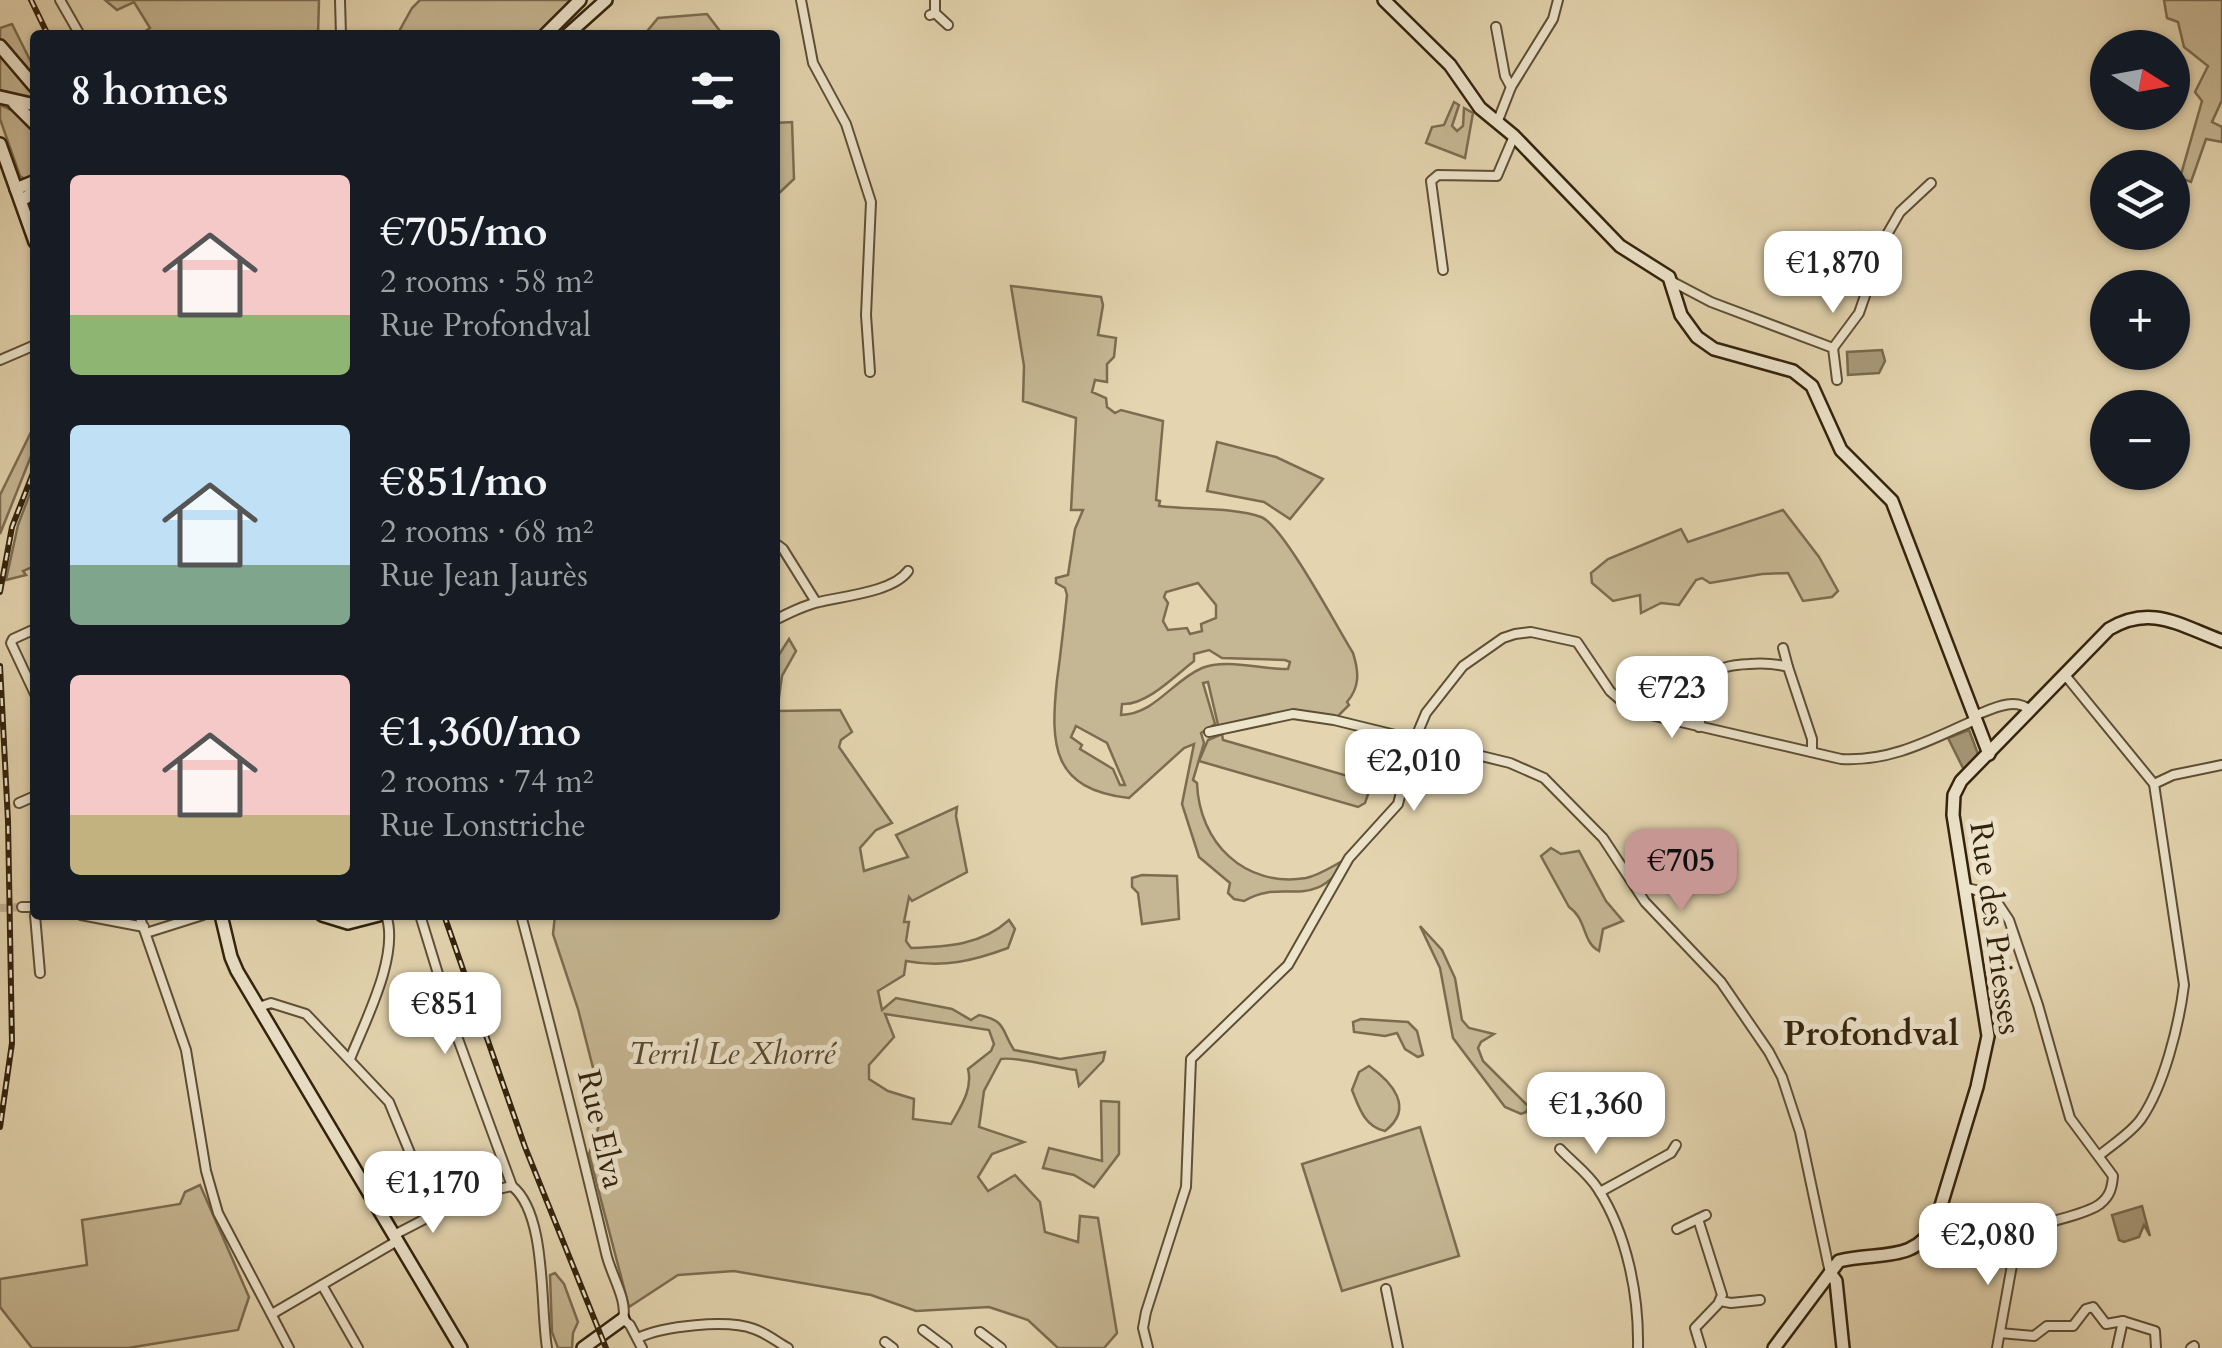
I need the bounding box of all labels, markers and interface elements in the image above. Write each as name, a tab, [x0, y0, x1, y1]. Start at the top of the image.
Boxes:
north arrow	[2090, 30, 2190, 130]
map controls	[2090, 30, 2190, 490]
text: 8 homes	[70, 62, 228, 119]
icon: filters	[685, 63, 740, 118]
button: layers	[2090, 150, 2190, 250]
text: €705/mo	[380, 203, 548, 260]
icon: home	[150, 215, 270, 335]
pin: €1,870	[1752, 231, 1914, 316]
text: €1,870	[1786, 241, 1880, 285]
text: 2 rooms · 58 m²	[380, 260, 593, 304]
button: +	[2090, 270, 2190, 370]
text: Rue Profondval	[380, 304, 591, 348]
button: −	[2090, 390, 2190, 490]
text: €851/mo	[380, 453, 548, 510]
icon: home	[150, 465, 270, 585]
text: 2 rooms · 68 m²	[380, 510, 593, 554]
text: Rue Jean Jaurès	[380, 554, 588, 598]
pin: €723	[1613, 656, 1731, 741]
text: €723	[1638, 666, 1706, 710]
text: €1,360/mo	[380, 703, 581, 760]
icon: home	[150, 715, 270, 835]
pin: €2,010	[1333, 729, 1495, 814]
text: €2,010	[1367, 739, 1461, 783]
text: 2 rooms · 74 m²	[380, 760, 593, 804]
text: Rue Lonstriche	[380, 804, 586, 848]
street label: Rue des Priesses	[1958, 819, 2032, 1037]
pin: €705	[1622, 829, 1740, 914]
text: €705	[1647, 839, 1715, 883]
pin: €851	[386, 972, 504, 1057]
text: €851	[411, 982, 479, 1026]
district label: Profondval	[1783, 1010, 1959, 1058]
park label: Terril Le Xhorré	[629, 1032, 837, 1076]
street label: Rue Elva	[566, 1065, 636, 1193]
pin: €1,360	[1515, 1072, 1677, 1157]
text: €1,360	[1549, 1082, 1643, 1126]
pin: €1,170	[352, 1151, 514, 1236]
text: €1,170	[386, 1161, 480, 1205]
pin: €2,080	[1907, 1203, 2069, 1288]
text: €2,080	[1941, 1213, 2035, 1257]

